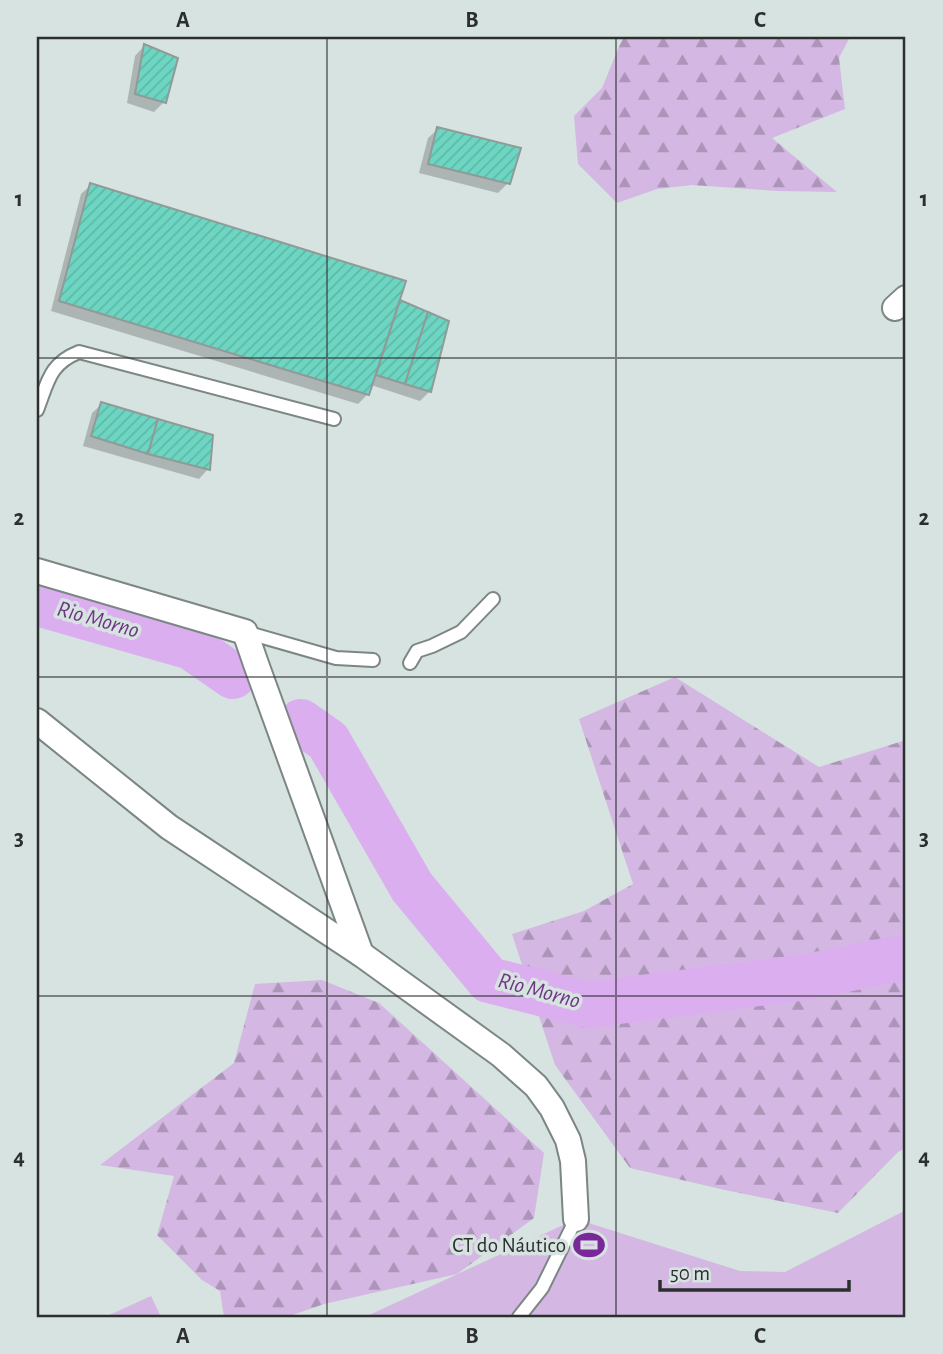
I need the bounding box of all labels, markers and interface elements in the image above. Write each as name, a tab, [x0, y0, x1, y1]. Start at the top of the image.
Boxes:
text: A	[176, 9, 190, 32]
text: B	[465, 9, 479, 32]
text: C	[754, 9, 766, 32]
text: 1	[15, 188, 23, 211]
text: 1	[920, 188, 928, 211]
text: 2	[14, 507, 25, 530]
text: 2	[919, 507, 930, 530]
water label: Rio Morno	[54, 597, 142, 643]
text: 3	[14, 827, 24, 850]
text: 3	[919, 827, 929, 850]
water label: Rio Morno	[495, 969, 583, 1013]
text: 4	[13, 1146, 25, 1169]
text: 4	[918, 1146, 930, 1169]
sports icon: CT do Náutico	[572, 1228, 606, 1262]
place label: CT do Náutico	[452, 1235, 566, 1256]
scale bar	[660, 1249, 848, 1293]
text: 50 m	[670, 1263, 710, 1284]
text: A	[176, 1325, 190, 1348]
text: B	[465, 1325, 479, 1348]
text: C	[754, 1325, 766, 1348]

